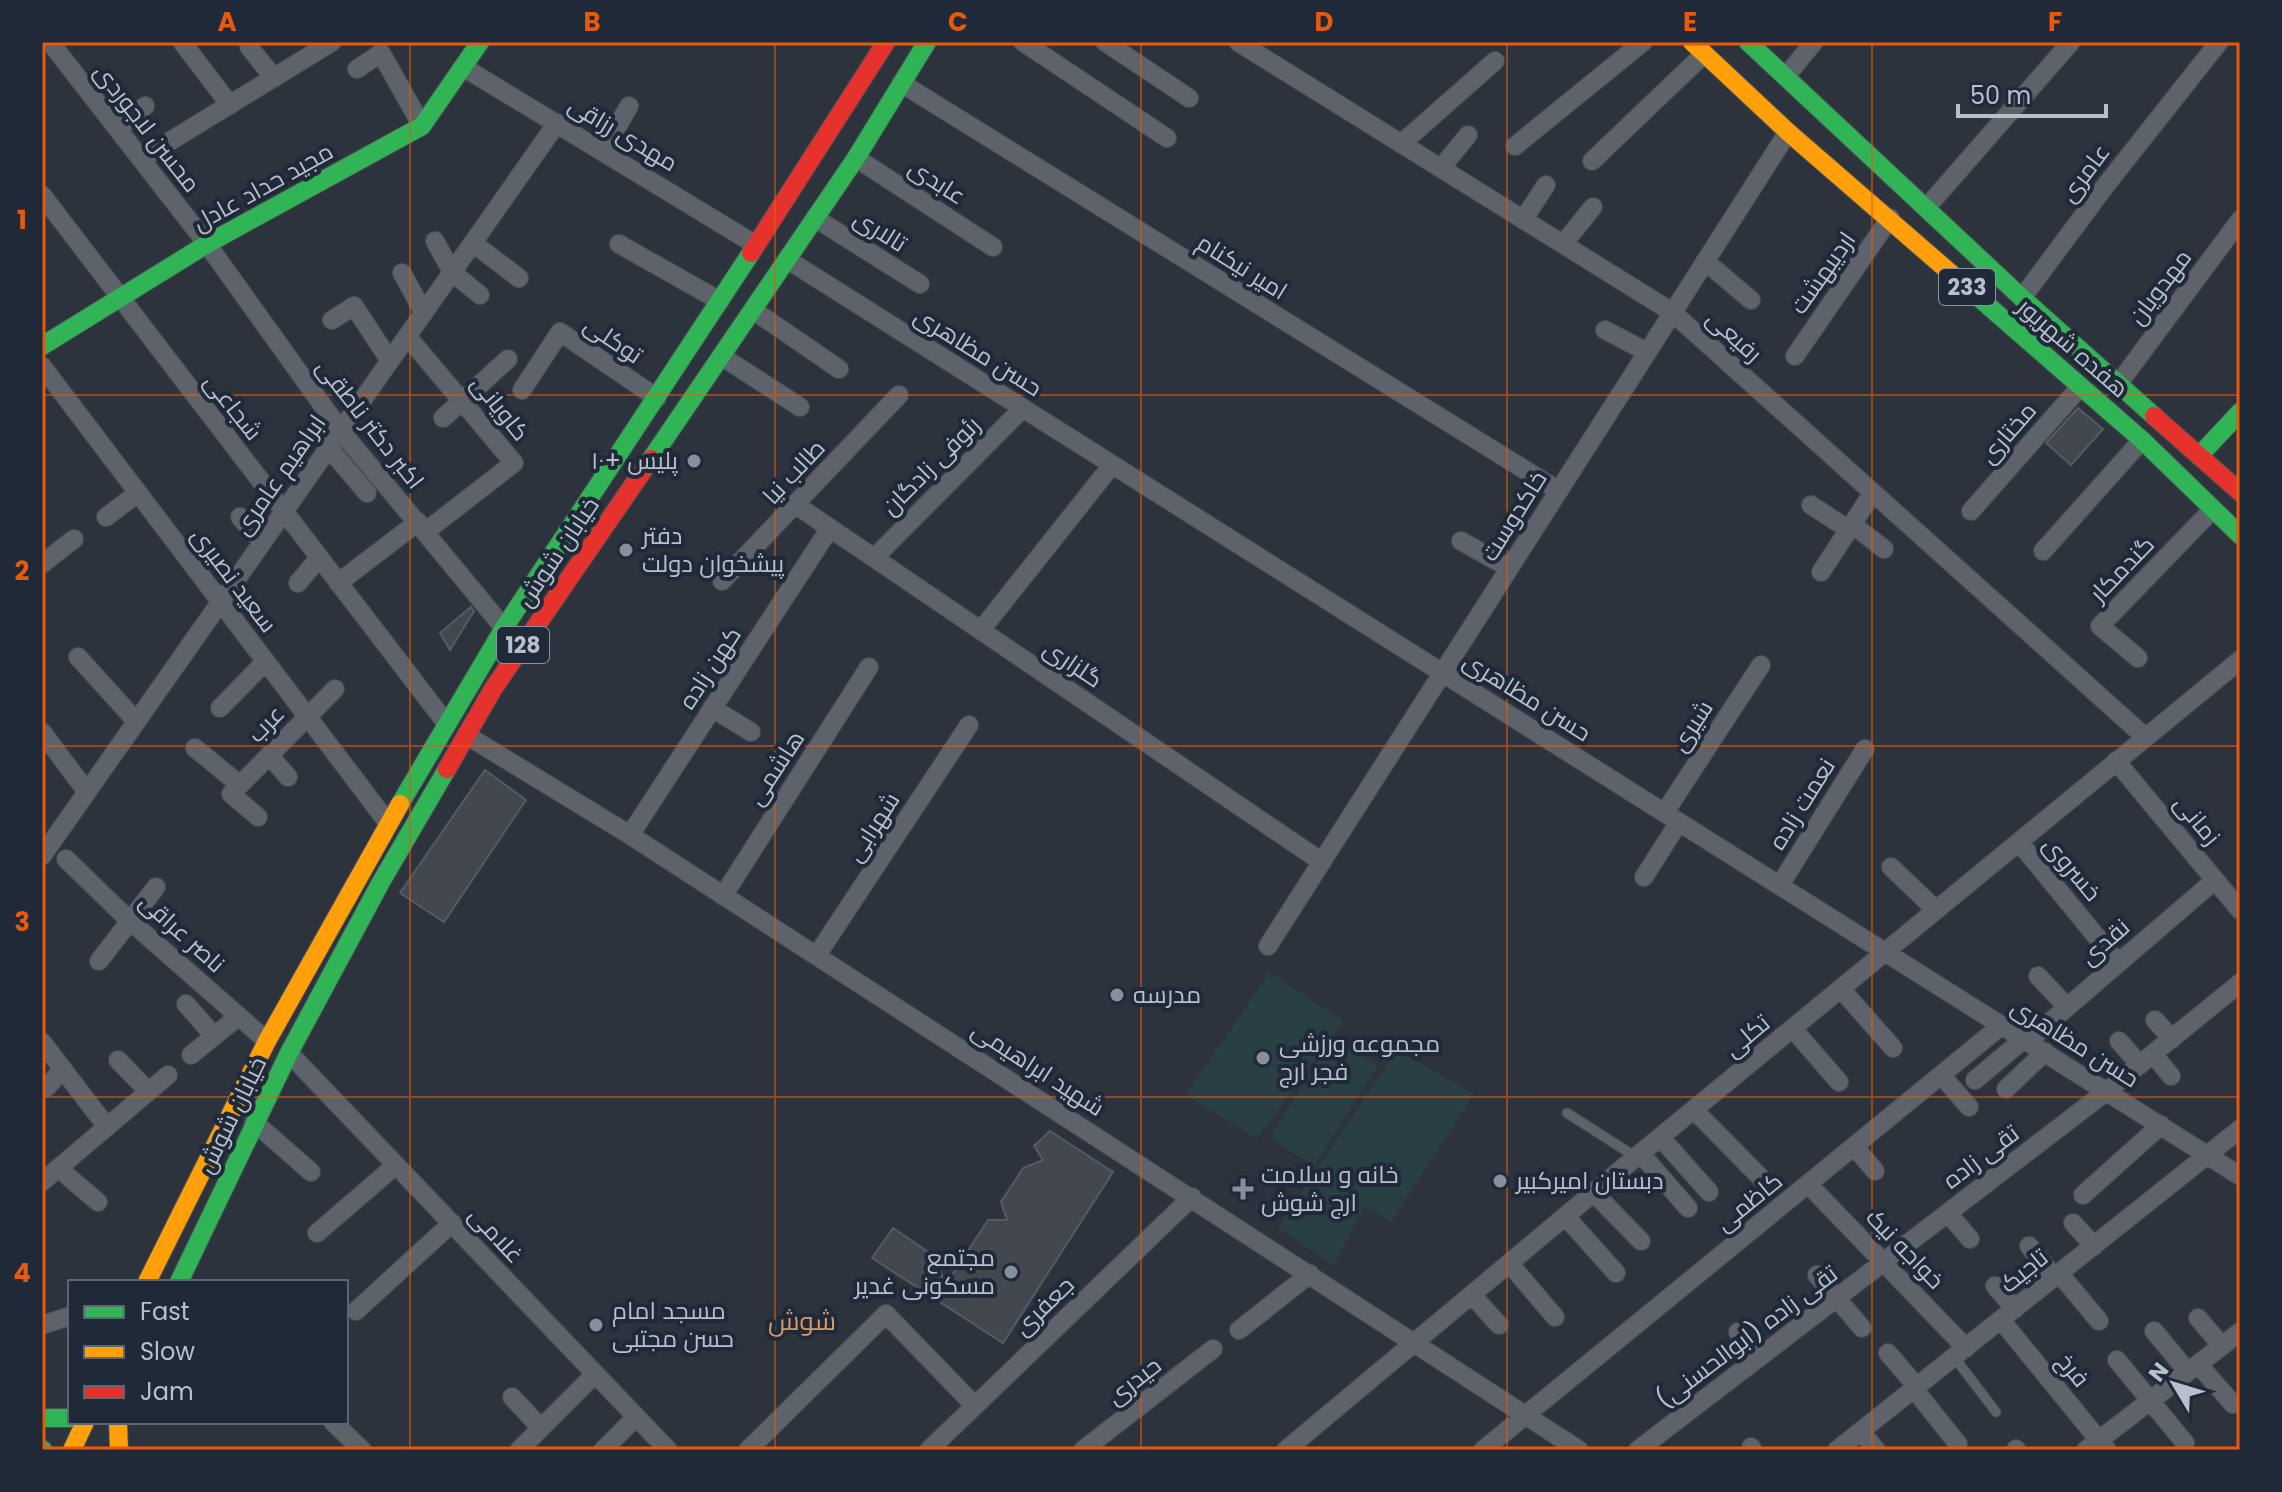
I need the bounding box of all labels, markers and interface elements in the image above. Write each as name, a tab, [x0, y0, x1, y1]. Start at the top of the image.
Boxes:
text: A	[217, 4, 237, 40]
text: B	[583, 4, 601, 40]
text: C	[948, 4, 968, 40]
text: D	[1315, 4, 1334, 40]
text: E	[1683, 4, 1697, 40]
text: F	[2048, 4, 2062, 40]
street label: محسن لاجوردی	[87, 56, 208, 199]
scale bar	[1958, 68, 2106, 118]
text: 50 m	[1970, 79, 2031, 112]
street label: مهدی رزاقی	[562, 88, 684, 179]
street label: مجید حداد عادل	[187, 134, 339, 239]
street label: عامری	[2052, 137, 2117, 209]
street label: عابدی	[902, 151, 972, 212]
text: 1	[17, 202, 27, 238]
street label: تالاری	[847, 202, 914, 260]
street label: اردیبهشت	[1782, 225, 1863, 321]
street label: امیر نیکنام	[1191, 226, 1294, 307]
street label: مهدویان	[2120, 242, 2199, 331]
road number: 233	[1939, 269, 1995, 305]
street label: هفده شهریور	[2009, 289, 2136, 405]
street label: حسن مظاهری	[908, 299, 1048, 404]
street label: رفیعی	[1699, 302, 1769, 369]
street label: توکلی	[578, 308, 649, 371]
street label: اکبر دکتر ناطقی	[309, 352, 432, 496]
street label: شجاعی	[197, 366, 270, 447]
street label: کاویانی	[464, 368, 537, 448]
street label: مختاری	[1972, 395, 2044, 471]
street label: ابراهیم عامری	[226, 408, 333, 542]
street label: رئوفی زادگان	[874, 409, 987, 522]
street label: طالب نیا	[755, 432, 832, 511]
place label: پلیس +۱۰	[591, 444, 679, 477]
marker: پلیس +۱۰	[685, 452, 703, 470]
street label: خاکدوست	[1473, 464, 1554, 567]
street label: خیابان شوش	[509, 490, 607, 613]
place label: دفتر پیشخوان دولت	[640, 519, 785, 580]
street label: سعید نصیری	[184, 520, 285, 639]
street label: گندمکار	[2080, 528, 2162, 611]
marker: دفتر پیشخوان دولت	[617, 541, 635, 559]
text: 2	[15, 553, 30, 589]
street label: کهن زاده	[671, 620, 749, 715]
road number: 128	[497, 627, 549, 663]
street label: گلزاری	[1037, 632, 1109, 695]
street label: حسن مظاهری	[1457, 644, 1597, 749]
street label: شیری	[1663, 693, 1721, 758]
street label: عرب	[240, 698, 292, 750]
street label: هاشمی	[739, 724, 812, 812]
street label: نعمت زاده	[1760, 752, 1843, 856]
street label: شهرابی	[838, 785, 907, 868]
street label: زمانی	[2167, 787, 2228, 852]
street label: خسروی	[2036, 829, 2109, 908]
street label: ناصر عراقی	[132, 885, 232, 980]
text: 3	[14, 904, 30, 940]
street label: نقدی	[2073, 911, 2137, 972]
place label: مدرسه	[1133, 978, 1201, 1011]
marker: مدرسه	[1108, 986, 1126, 1004]
street label: حسن مظاهری	[2005, 990, 2145, 1095]
street label: تکلی	[1717, 1006, 1777, 1065]
street label: شهید ابراهیمی	[966, 1013, 1111, 1124]
place label: مجموعه ورزشی فجر ارج	[1279, 1027, 1440, 1088]
marker: مجموعه ورزشی فجر ارج	[1254, 1049, 1272, 1067]
street label: خیابان شوش	[189, 1051, 274, 1179]
street label: تقی زاده	[1936, 1117, 2026, 1196]
place label: خانه و سلامت ارج شوش	[1261, 1158, 1399, 1219]
place label: دبستان امیرکبیر	[1514, 1164, 1664, 1197]
street label: کاظمی	[1708, 1164, 1789, 1239]
marker: دبستان امیرکبیر	[1491, 1172, 1509, 1190]
marker: خانه و سلامت ارج شوش	[1232, 1178, 1254, 1200]
street label: غلامی	[461, 1199, 531, 1270]
street label: خواجه نیک	[1859, 1201, 1952, 1296]
place label: مجتمع مسکونی غدیر	[853, 1241, 995, 1302]
street label: تاجیک	[1993, 1241, 2055, 1300]
text: 4	[13, 1255, 31, 1291]
street label: تقی زاده (ابوالحسنی)	[1649, 1257, 1845, 1416]
marker: مجتمع مسکونی غدیر	[1002, 1263, 1020, 1281]
street label: جعفری	[1006, 1269, 1081, 1343]
legend	[68, 1280, 348, 1424]
place label: مسجد امام حسن مجتبی	[612, 1294, 734, 1355]
text: Fast	[140, 1295, 190, 1328]
district label: شوش	[768, 1303, 836, 1339]
marker: مسجد امام حسن مجتبی	[587, 1316, 605, 1334]
text: Slow	[140, 1335, 195, 1368]
north arrow	[2134, 1344, 2214, 1424]
street label: فرخ	[2049, 1345, 2097, 1394]
street label: حیدری	[1099, 1349, 1168, 1412]
text: N	[2141, 1356, 2176, 1388]
text: Jam	[140, 1375, 194, 1408]

